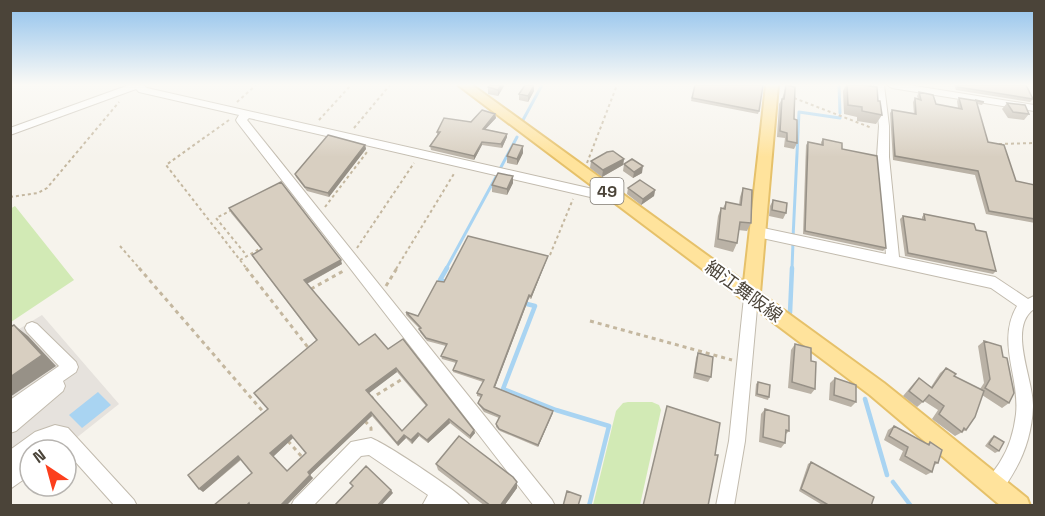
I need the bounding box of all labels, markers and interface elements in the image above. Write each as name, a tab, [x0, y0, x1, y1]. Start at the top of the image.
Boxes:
road number: 49	[590, 178, 624, 204]
street label: 細江舞阪線	[701, 255, 787, 327]
north arrow	[18, 438, 78, 498]
text: N	[29, 445, 50, 468]

